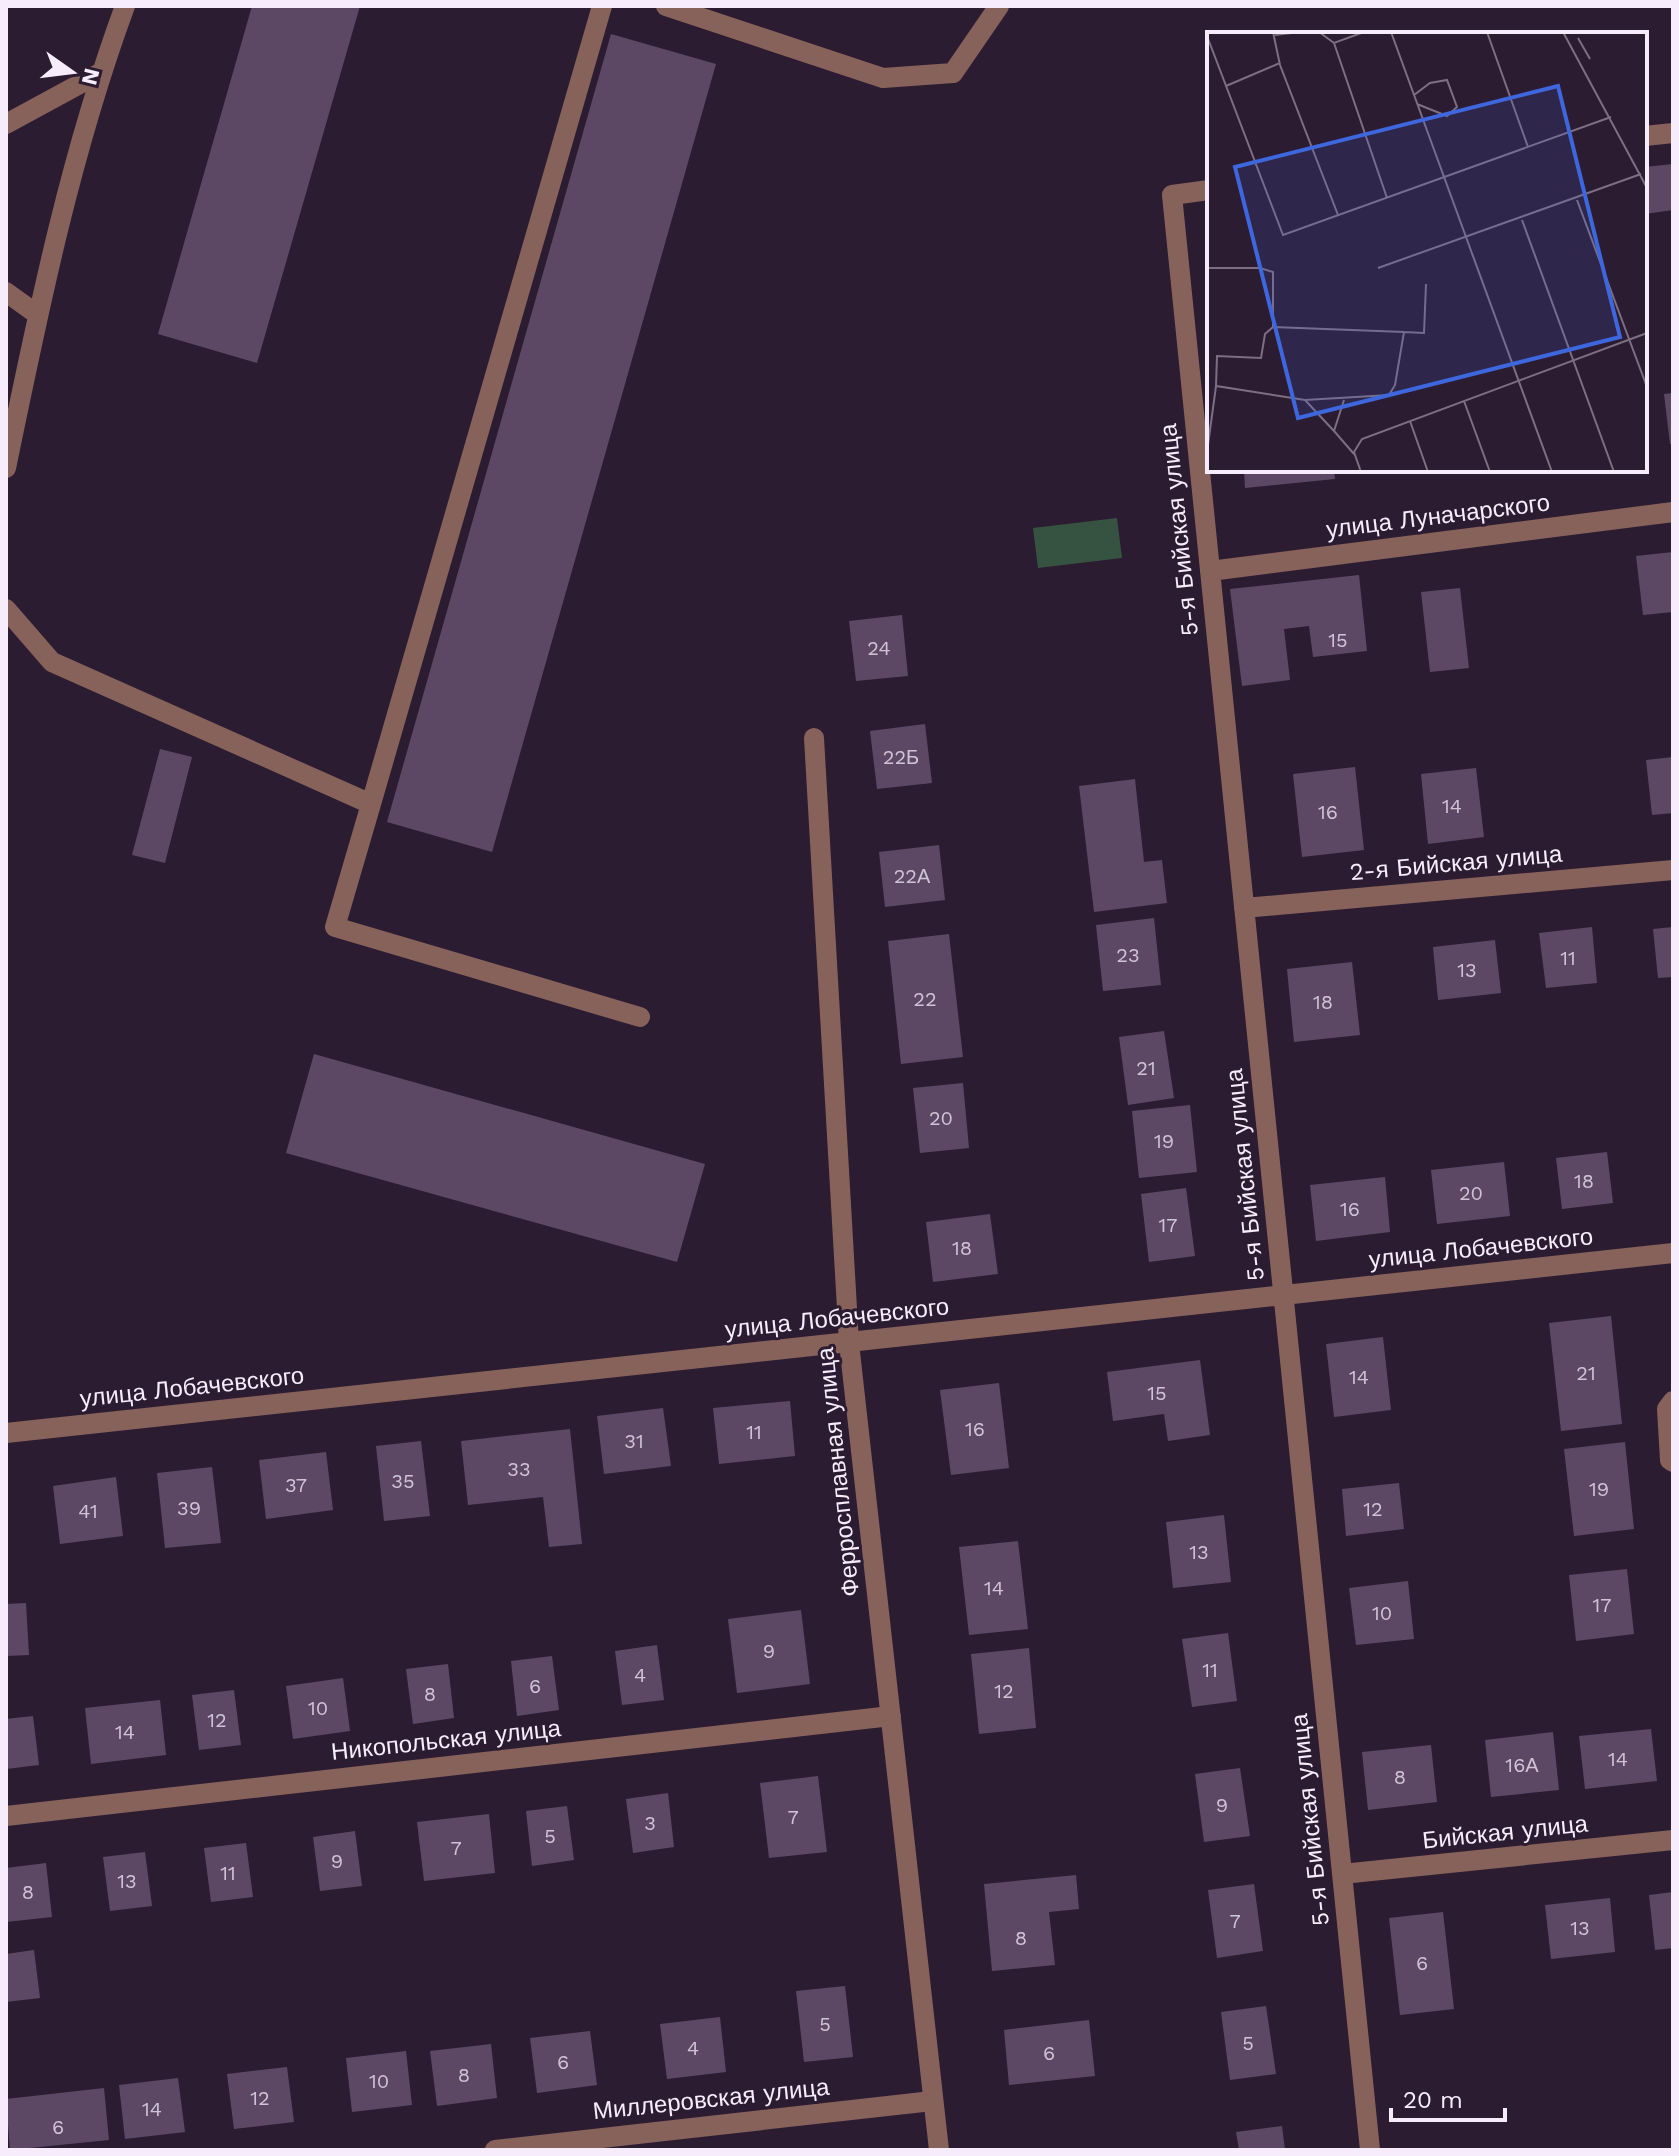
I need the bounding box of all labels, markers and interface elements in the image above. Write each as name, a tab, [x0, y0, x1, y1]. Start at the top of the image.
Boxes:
north arrow	[32, 32, 112, 112]
inset map	[1207, 32, 1647, 472]
text: N	[77, 66, 105, 88]
street label: 5-я Бийская улица	[1154, 422, 1204, 638]
street label: улица Луначарского	[1325, 488, 1551, 544]
house number: 15	[1328, 628, 1348, 652]
house number: 24	[867, 636, 891, 660]
house number: 22Б	[883, 745, 919, 769]
house number: 14	[1442, 794, 1462, 818]
house number: 16	[1318, 800, 1338, 824]
street label: 2-я Бийская улица	[1349, 840, 1564, 886]
house number: 22А	[894, 864, 931, 888]
house number: 23	[1116, 943, 1140, 967]
house number: 11	[1560, 946, 1576, 970]
house number: 13	[1457, 958, 1477, 982]
house number: 22	[913, 987, 937, 1011]
house number: 18	[1313, 990, 1333, 1014]
house number: 21	[1136, 1056, 1156, 1080]
street label: 5-я Бийская улица	[1220, 1067, 1270, 1283]
house number: 20	[929, 1106, 953, 1130]
house number: 19	[1154, 1129, 1174, 1153]
house number: 18	[1574, 1169, 1594, 1193]
house number: 20	[1459, 1181, 1483, 1205]
house number: 16	[1340, 1197, 1360, 1221]
house number: 17	[1158, 1213, 1178, 1237]
street label: улица Лобачевского	[1367, 1222, 1595, 1274]
house number: 18	[952, 1236, 972, 1260]
street label: улица Лобачевского	[723, 1292, 951, 1344]
street label: Ферросплавная улица	[811, 1345, 865, 1598]
street label: улица Лобачевского	[78, 1361, 306, 1413]
house number: 21	[1576, 1361, 1596, 1385]
house number: 14	[1349, 1365, 1369, 1389]
house number: 15	[1147, 1381, 1167, 1405]
house number: 16	[965, 1417, 985, 1441]
house number: 11	[746, 1420, 762, 1444]
house number: 31	[624, 1429, 644, 1453]
house number: 33	[507, 1457, 531, 1481]
house number: 35	[391, 1469, 415, 1493]
house number: 37	[285, 1473, 307, 1497]
house number: 19	[1589, 1477, 1609, 1501]
house number: 39	[177, 1496, 201, 1520]
house number: 12	[1363, 1497, 1383, 1521]
house number: 41	[78, 1499, 98, 1523]
house number: 13	[1189, 1540, 1209, 1564]
house number: 14	[984, 1576, 1004, 1600]
house number: 17	[1592, 1593, 1612, 1617]
house number: 10	[1372, 1601, 1392, 1625]
house number: 9	[763, 1639, 775, 1663]
house number: 11	[1202, 1658, 1218, 1682]
house number: 4	[634, 1663, 646, 1687]
house number: 6	[529, 1674, 541, 1698]
house number: 12	[994, 1679, 1014, 1703]
house number: 8	[424, 1682, 436, 1706]
house number: 10	[308, 1696, 328, 1720]
house number: 12	[207, 1708, 227, 1732]
street label: 5-я Бийская улица	[1285, 1712, 1335, 1928]
street label: Никопольская улица	[330, 1714, 563, 1766]
house number: 14	[115, 1720, 135, 1744]
house number: 14	[1608, 1747, 1628, 1771]
house number: 16А	[1505, 1753, 1539, 1777]
house number: 8	[1394, 1765, 1406, 1789]
house number: 9	[1216, 1793, 1228, 1817]
house number: 7	[787, 1805, 799, 1829]
street label: Бийская улица	[1421, 1809, 1590, 1855]
house number: 3	[644, 1811, 656, 1835]
house number: 5	[544, 1824, 556, 1848]
house number: 7	[450, 1836, 462, 1860]
house number: 9	[331, 1849, 343, 1873]
house number: 11	[220, 1861, 236, 1885]
house number: 13	[117, 1869, 137, 1893]
house number: 8	[22, 1880, 34, 1904]
house number: 7	[1229, 1909, 1241, 1933]
house number: 13	[1570, 1916, 1590, 1940]
house number: 8	[1015, 1926, 1027, 1950]
house number: 6	[1416, 1951, 1428, 1975]
house number: 5	[819, 2012, 831, 2036]
house number: 5	[1242, 2031, 1254, 2055]
house number: 4	[687, 2036, 699, 2060]
house number: 6	[1043, 2041, 1055, 2065]
house number: 6	[557, 2050, 569, 2074]
house number: 8	[458, 2063, 470, 2087]
house number: 10	[369, 2069, 389, 2093]
scale bar	[1391, 2072, 1505, 2122]
street label: Миллеровская улица	[591, 2073, 831, 2125]
house number: 12	[250, 2086, 270, 2110]
text: 20 m	[1403, 2086, 1463, 2114]
house number: 14	[142, 2097, 162, 2121]
house number: 6	[52, 2115, 64, 2139]

